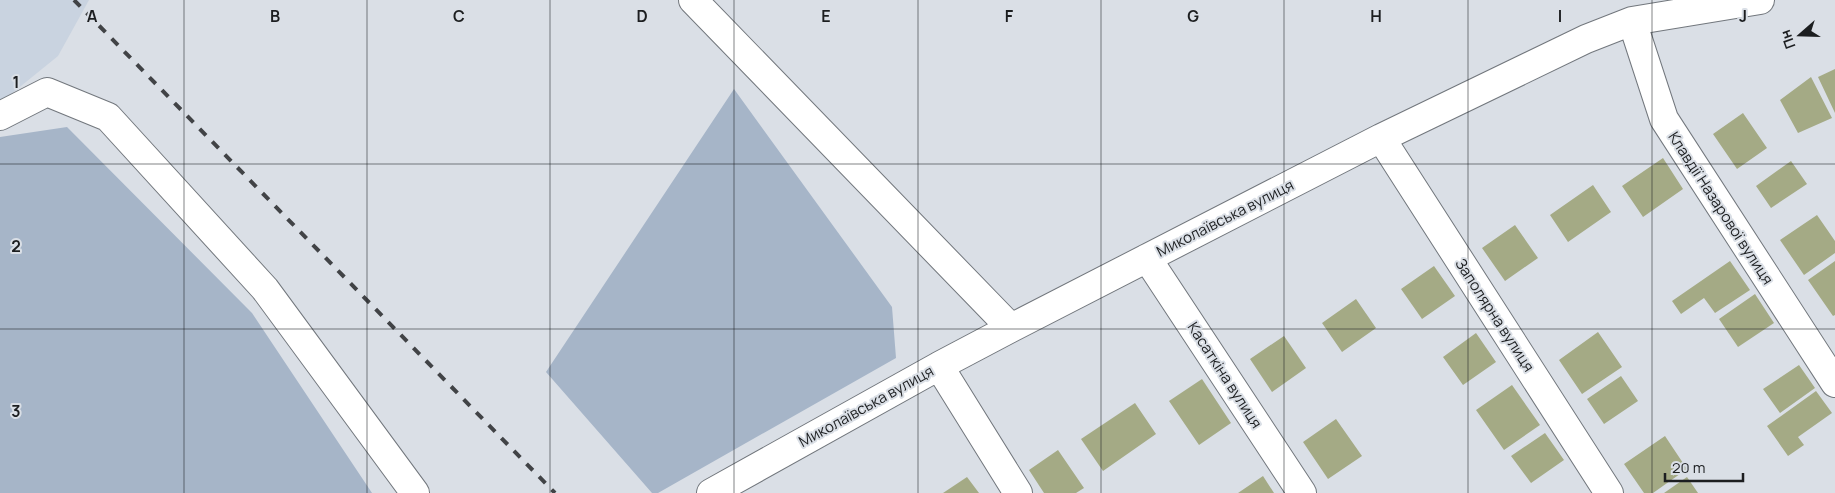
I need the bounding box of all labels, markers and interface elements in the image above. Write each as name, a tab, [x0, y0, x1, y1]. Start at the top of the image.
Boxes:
text: A	[87, 5, 98, 27]
text: B	[270, 5, 280, 27]
text: C	[453, 5, 465, 27]
text: D	[636, 5, 648, 27]
text: E	[821, 5, 831, 27]
text: F	[1005, 5, 1014, 27]
text: G	[1187, 5, 1199, 27]
text: H	[1370, 5, 1382, 27]
text: I	[1558, 5, 1562, 27]
text: J	[1739, 5, 1747, 27]
north arrow	[1775, 10, 1825, 60]
text: Пн	[1775, 28, 1799, 52]
text: 1	[12, 71, 20, 93]
street label: Клавдії Назарової вулиця	[1664, 127, 1778, 289]
street label: Миколаївська вулиця	[1153, 174, 1297, 262]
text: 2	[11, 235, 21, 257]
street label: Заполярна вулиця	[1451, 254, 1539, 376]
street label: Касаткіна вулиця	[1183, 318, 1267, 432]
street label: Миколаївська вулиця	[795, 360, 937, 452]
text: 3	[11, 400, 21, 422]
scale bar	[1665, 450, 1742, 482]
text: 20 m	[1672, 457, 1705, 478]

